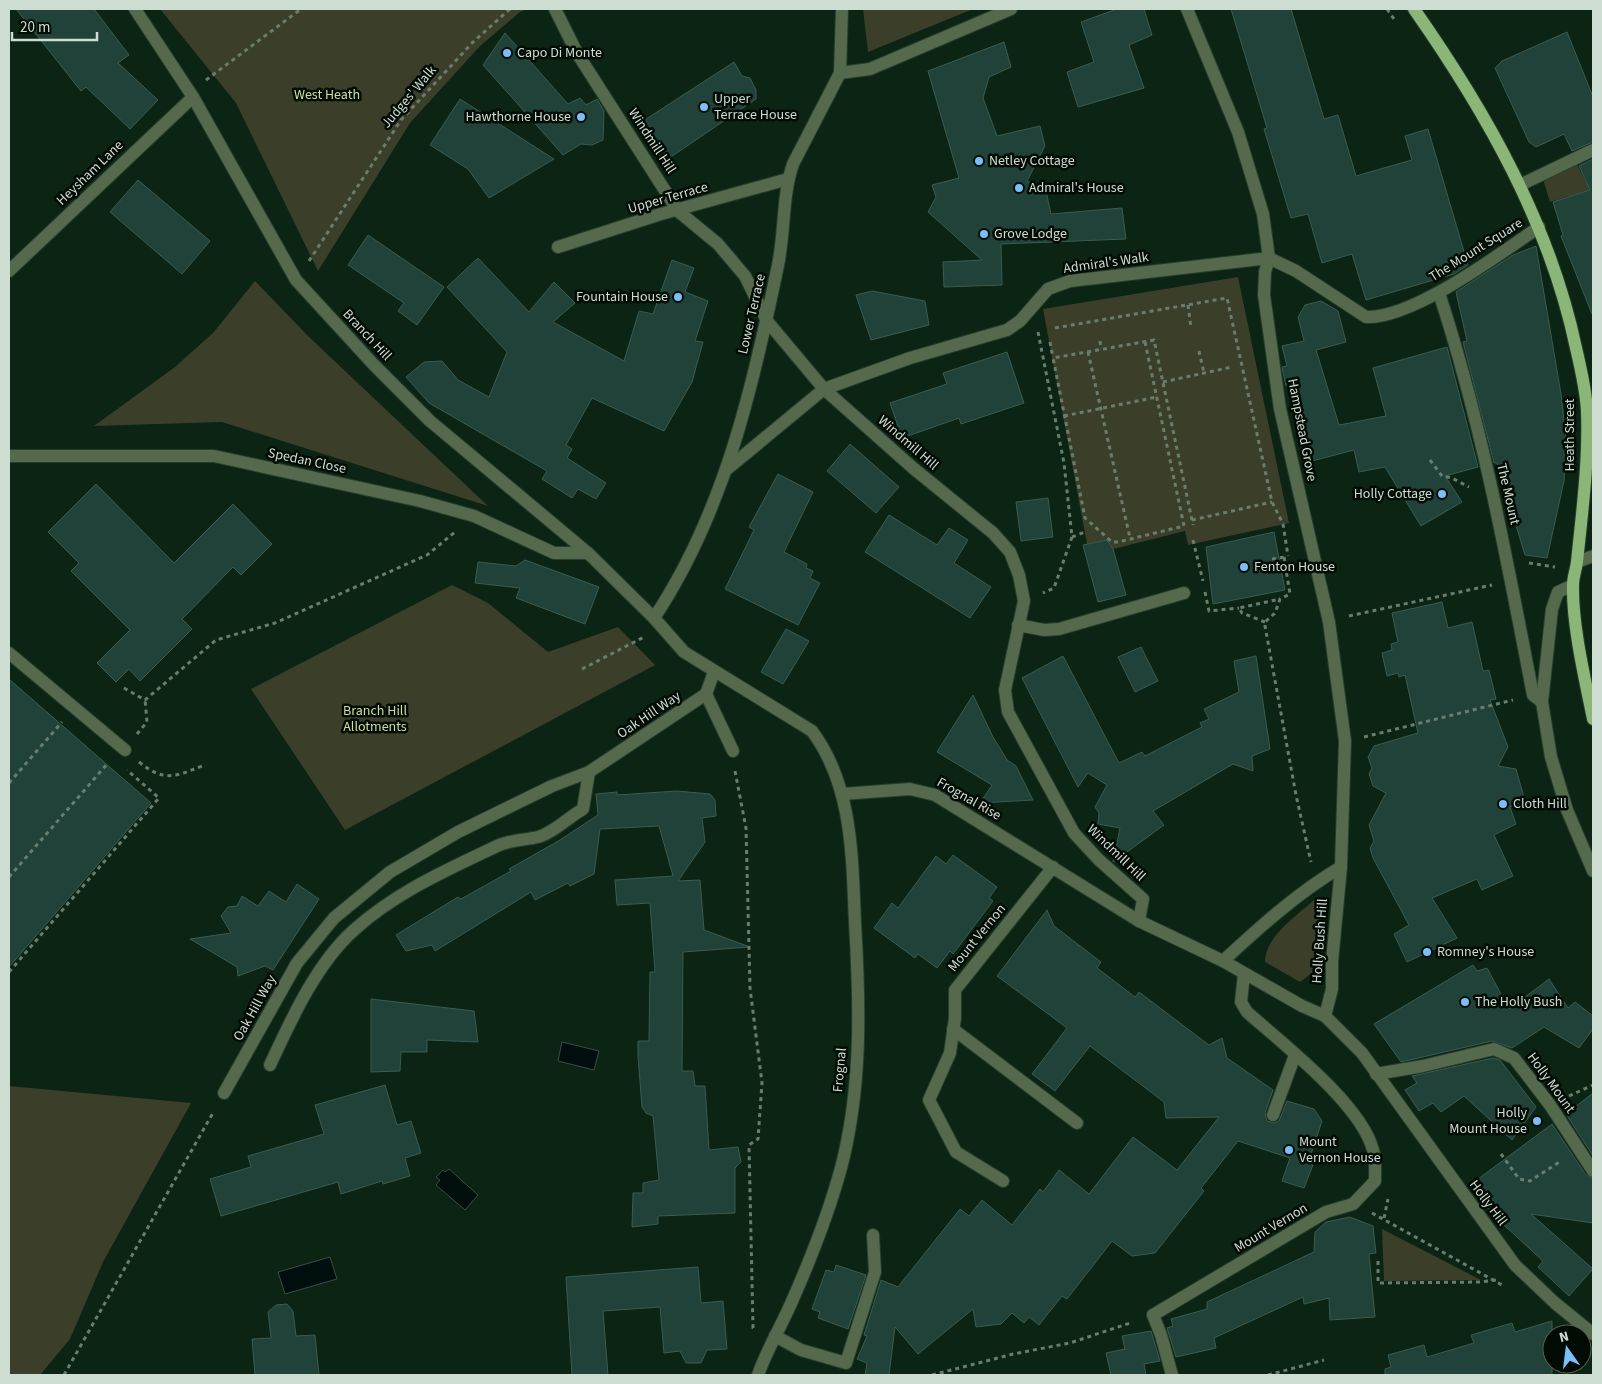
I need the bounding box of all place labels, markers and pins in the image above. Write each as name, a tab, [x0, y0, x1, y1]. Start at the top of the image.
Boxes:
place label: Capo Di Monte	[517, 43, 602, 63]
marker: Capo Di Monte	[501, 47, 513, 59]
place label: Upper Terrace House	[714, 89, 797, 125]
marker: Upper Terrace House	[698, 101, 710, 113]
place label: Hawthorne House	[465, 107, 571, 127]
marker: Hawthorne House	[575, 111, 587, 123]
place label: Netley Cottage	[989, 151, 1075, 171]
marker: Netley Cottage	[973, 155, 985, 167]
place label: Admiral's House	[1029, 178, 1124, 198]
marker: Admiral's House	[1013, 182, 1025, 194]
place label: Grove Lodge	[994, 224, 1067, 244]
marker: Grove Lodge	[978, 228, 990, 240]
place label: Fountain House	[576, 287, 668, 307]
marker: Fountain House	[672, 291, 684, 303]
place label: Holly Cottage	[1354, 484, 1432, 504]
marker: Holly Cottage	[1436, 488, 1448, 500]
place label: Fenton House	[1254, 557, 1335, 577]
marker: Fenton House	[1238, 561, 1250, 573]
place label: Cloth Hill	[1513, 794, 1567, 814]
marker: Cloth Hill	[1497, 798, 1509, 810]
place label: Romney's House	[1437, 942, 1534, 962]
marker: Romney's House	[1421, 946, 1433, 958]
place label: The Holly Bush	[1475, 992, 1562, 1012]
marker: The Holly Bush	[1459, 996, 1471, 1008]
place label: Holly Mount House	[1449, 1103, 1527, 1139]
marker: Holly Mount House	[1531, 1115, 1543, 1127]
place label: Mount Vernon House	[1299, 1132, 1381, 1168]
marker: Mount Vernon House	[1283, 1144, 1295, 1156]

